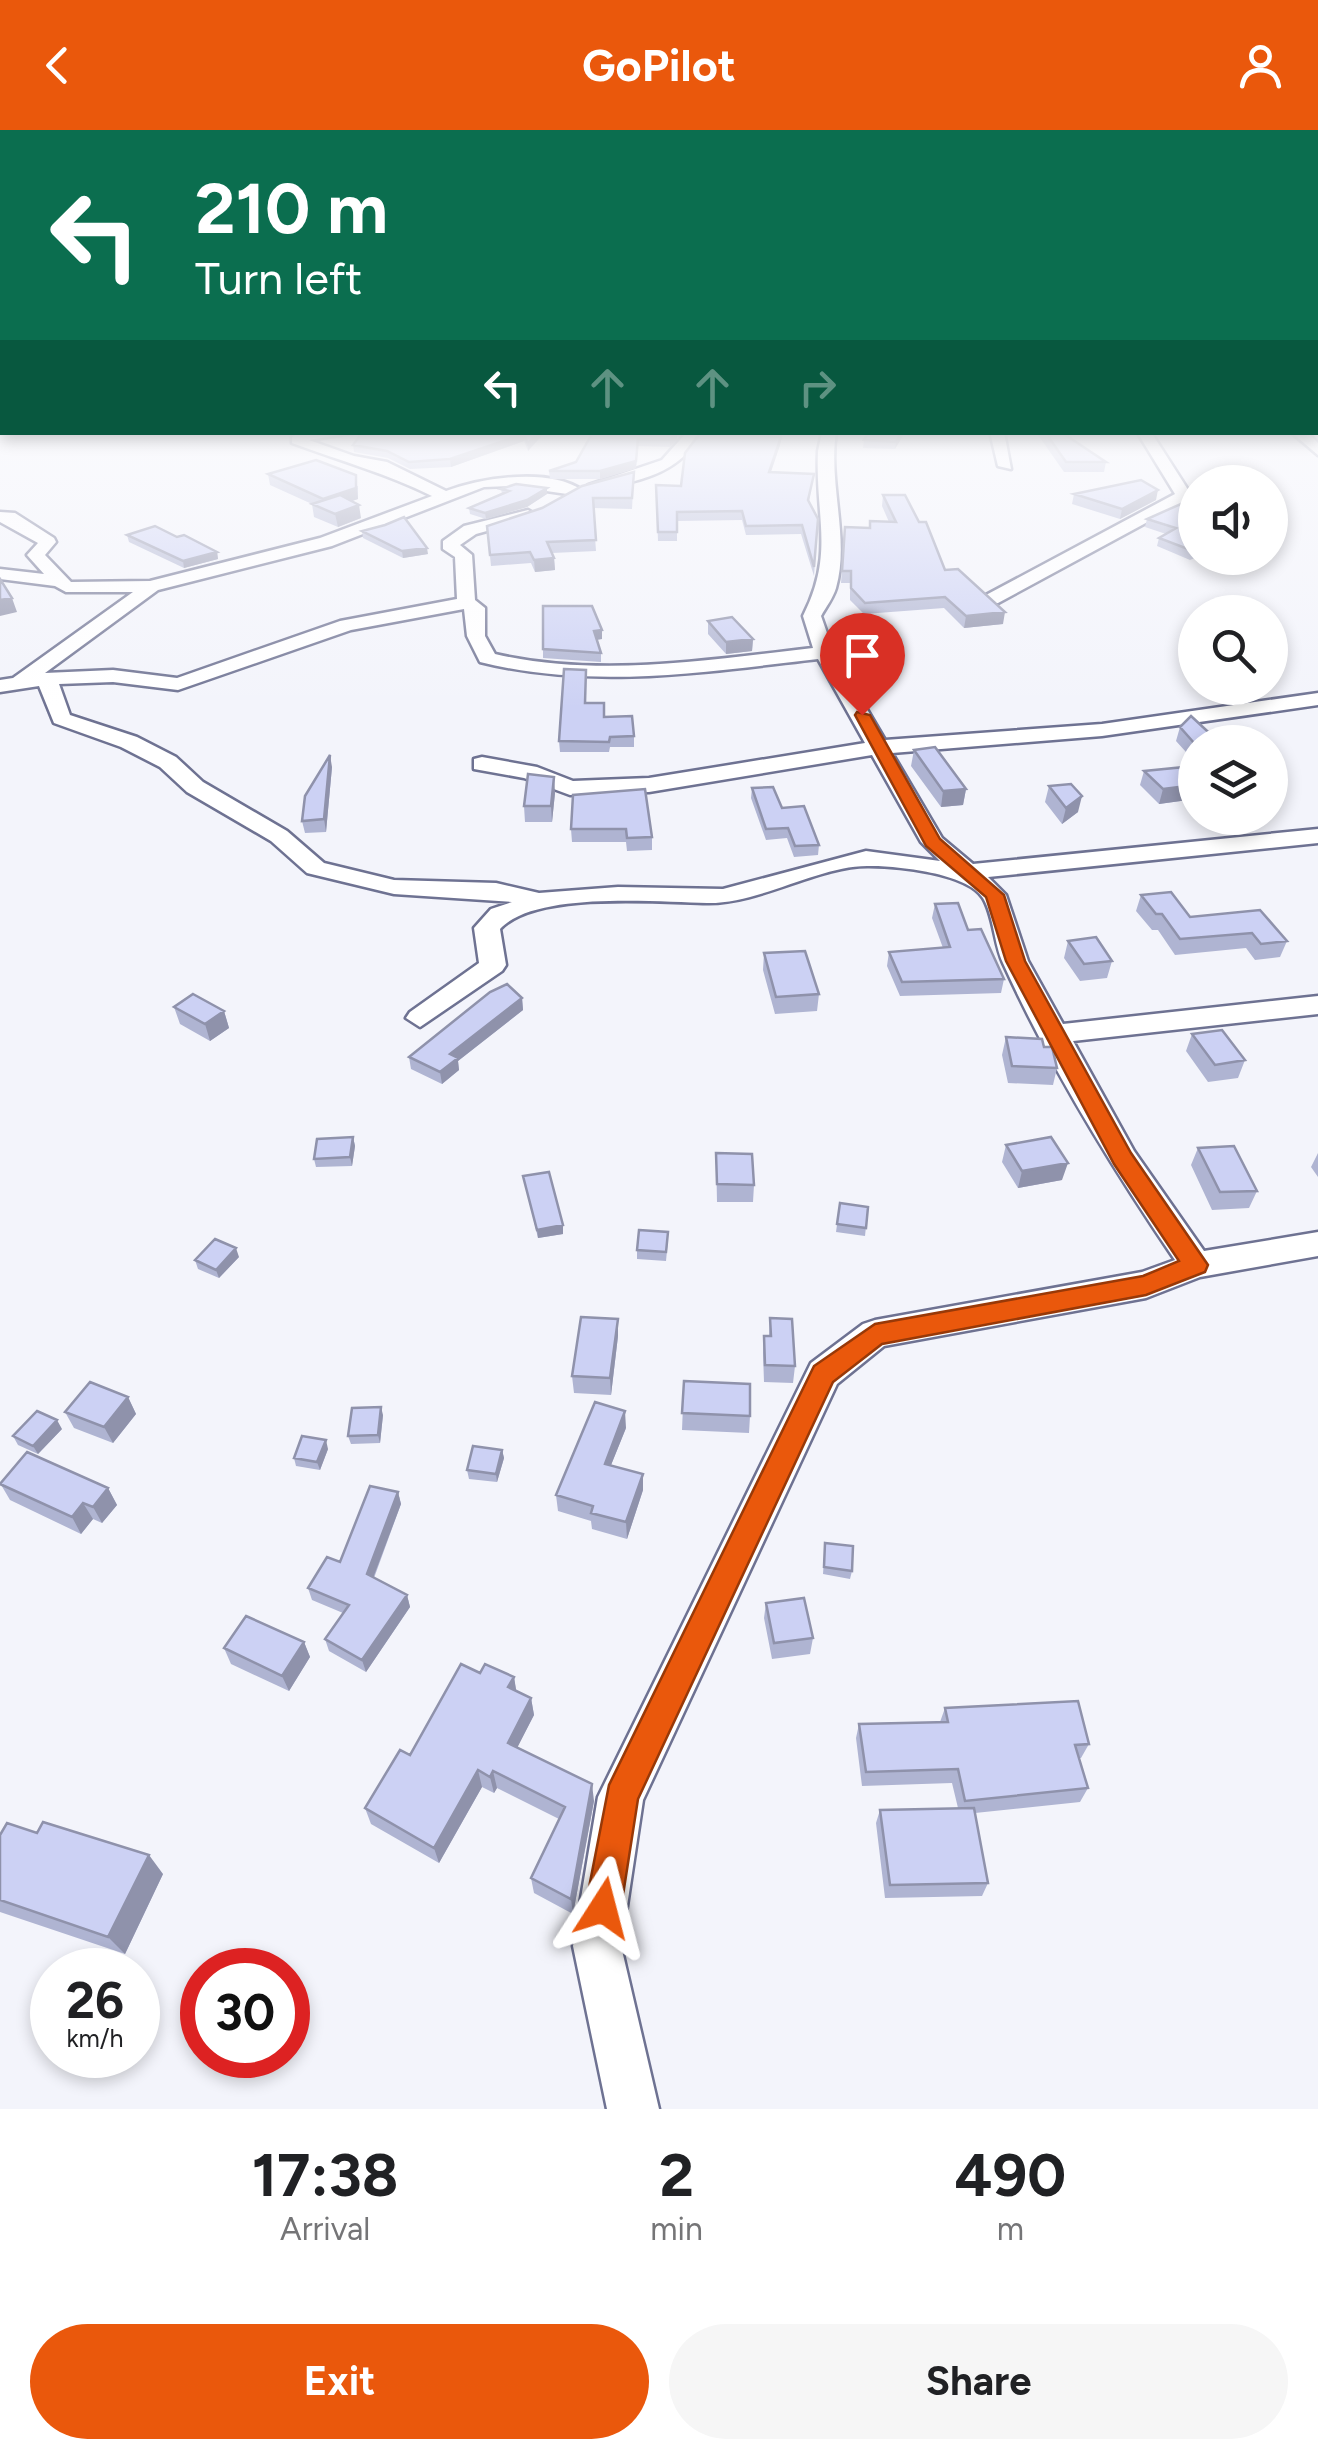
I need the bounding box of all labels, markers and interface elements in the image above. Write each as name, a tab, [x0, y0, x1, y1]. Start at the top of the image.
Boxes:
icon: back	[30, 38, 85, 93]
text: GoPilot	[582, 38, 736, 92]
icon: person	[1233, 38, 1288, 93]
text: 210 m	[195, 166, 388, 251]
icon: left	[30, 170, 160, 300]
text: Turn left	[195, 251, 362, 305]
icon: left	[475, 360, 530, 415]
icon: ahead	[580, 360, 635, 415]
icon: ahead	[685, 360, 740, 415]
icon: right	[790, 360, 845, 415]
map controls	[1178, 465, 1288, 835]
button: sound	[1178, 465, 1288, 575]
button: search	[1178, 595, 1288, 705]
pin	[820, 613, 905, 716]
icon: arrive	[835, 628, 890, 683]
button: layers	[1178, 725, 1288, 835]
position arrow	[551, 1856, 655, 1960]
speed limit sign: 30	[180, 1948, 310, 2078]
text: 26	[66, 1970, 124, 2031]
text: km/h	[66, 2023, 124, 2053]
text: 17:38	[252, 2139, 399, 2211]
text: 2	[659, 2139, 694, 2211]
text: 490	[955, 2139, 1066, 2211]
text: Arrival	[280, 2210, 370, 2248]
text: min	[650, 2210, 703, 2248]
text: m	[997, 2210, 1024, 2248]
button: Exit	[30, 2324, 649, 2439]
button: Share	[669, 2324, 1288, 2439]

